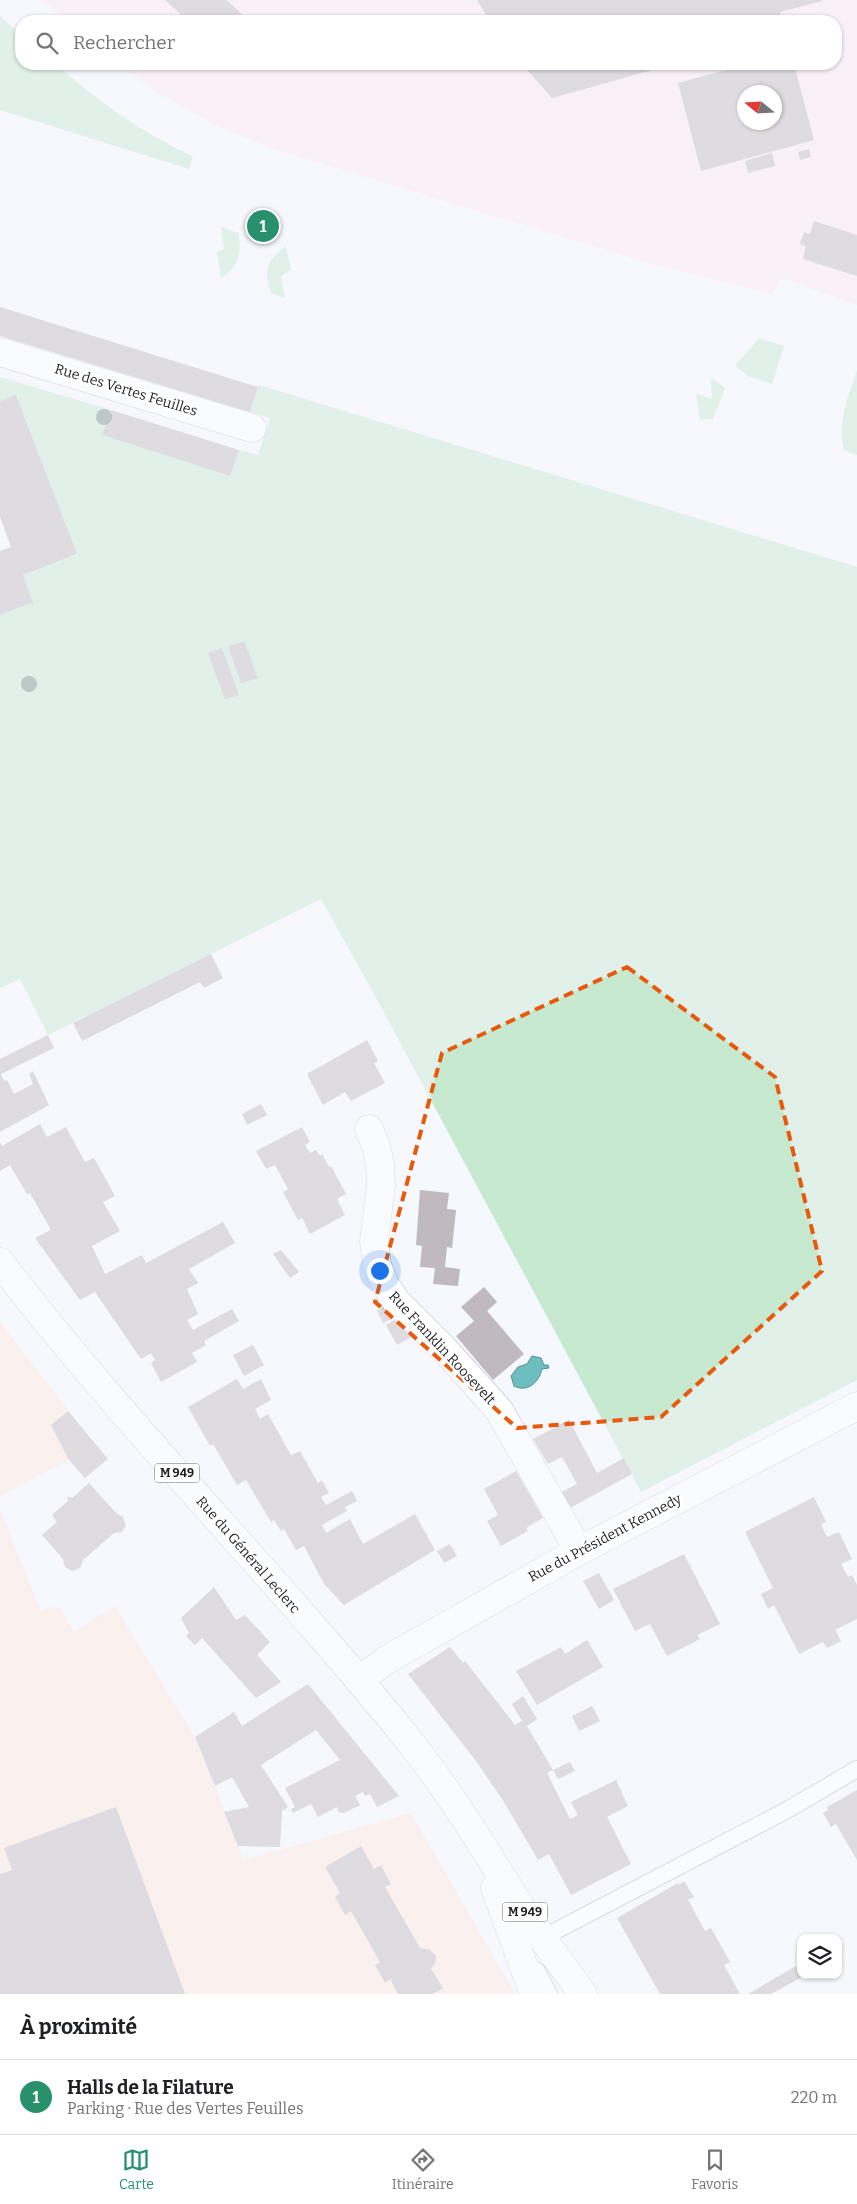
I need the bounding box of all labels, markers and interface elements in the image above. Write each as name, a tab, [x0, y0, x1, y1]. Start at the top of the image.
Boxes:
search box	[15, 15, 842, 70]
icon: search	[33, 29, 61, 57]
text: Rechercher	[73, 31, 175, 54]
north arrow	[737, 85, 782, 130]
pin: 1	[247, 207, 279, 245]
street label: Rue des Vertes Feuilles	[53, 360, 199, 420]
your location	[367, 1258, 393, 1284]
street label: Rue Franklin Roosevelt	[385, 1288, 499, 1408]
road number: M 949	[154, 1464, 200, 1482]
street label: Rue du Président Kennedy	[525, 1490, 685, 1586]
street label: Rue du Général Leclerc	[193, 1493, 303, 1617]
road number: M 949	[502, 1902, 548, 1921]
map controls	[797, 1934, 842, 1979]
button: layers	[797, 1934, 842, 1979]
text: À proximité	[20, 2014, 137, 2040]
text: Halls de la Filature	[67, 2076, 234, 2099]
text: 1	[33, 2088, 39, 2107]
text: 220 m	[791, 2088, 837, 2107]
text: Parking · Rue des Vertes Feuilles	[67, 2099, 304, 2118]
tab: Carte	[119, 2146, 154, 2193]
tab: Itinéraire	[392, 2146, 454, 2193]
tab: Favoris	[691, 2146, 738, 2193]

